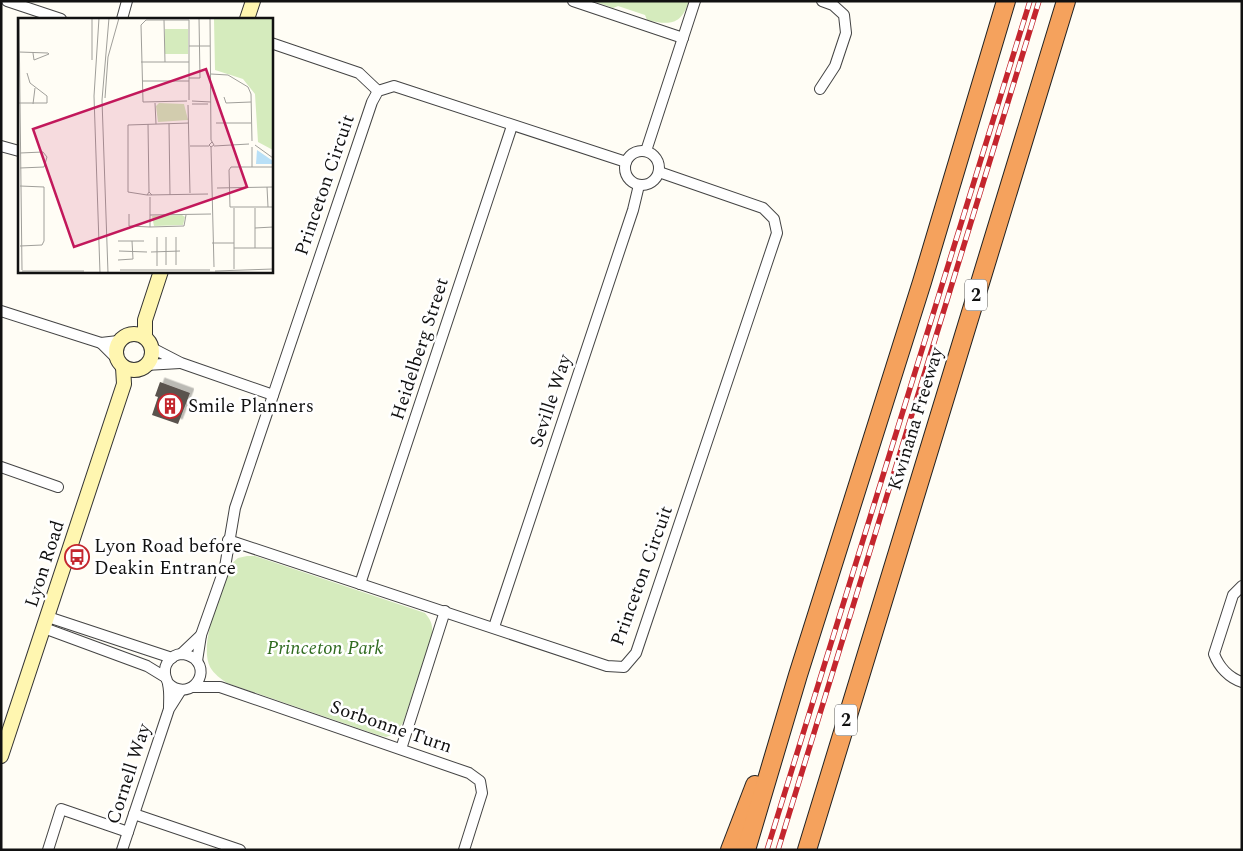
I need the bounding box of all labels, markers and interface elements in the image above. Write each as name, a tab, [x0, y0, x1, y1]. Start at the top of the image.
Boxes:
inset map	[18, 18, 272, 272]
street label: Princeton Circuit	[287, 110, 363, 259]
street label: Heidelberg Street	[383, 274, 457, 424]
road number: 2	[965, 280, 987, 310]
street label: Kwinana Freeway	[880, 343, 952, 494]
street label: Seville Way	[522, 350, 580, 451]
place label: Smile Planners	[188, 392, 314, 421]
building icon: Smile Planners	[157, 393, 183, 419]
street label: Princeton Circuit	[603, 502, 681, 650]
street label: Lyon Road	[17, 517, 73, 611]
place label: Lyon Road before Deakin Entrance	[94, 532, 242, 583]
bus stop icon: Lyon Road before Deakin Entrance	[64, 544, 90, 570]
park label: Princeton Park	[267, 634, 383, 663]
street label: Sorbonne Turn	[326, 693, 456, 761]
road number: 2	[835, 704, 857, 736]
street label: Cornell Way	[99, 719, 159, 828]

